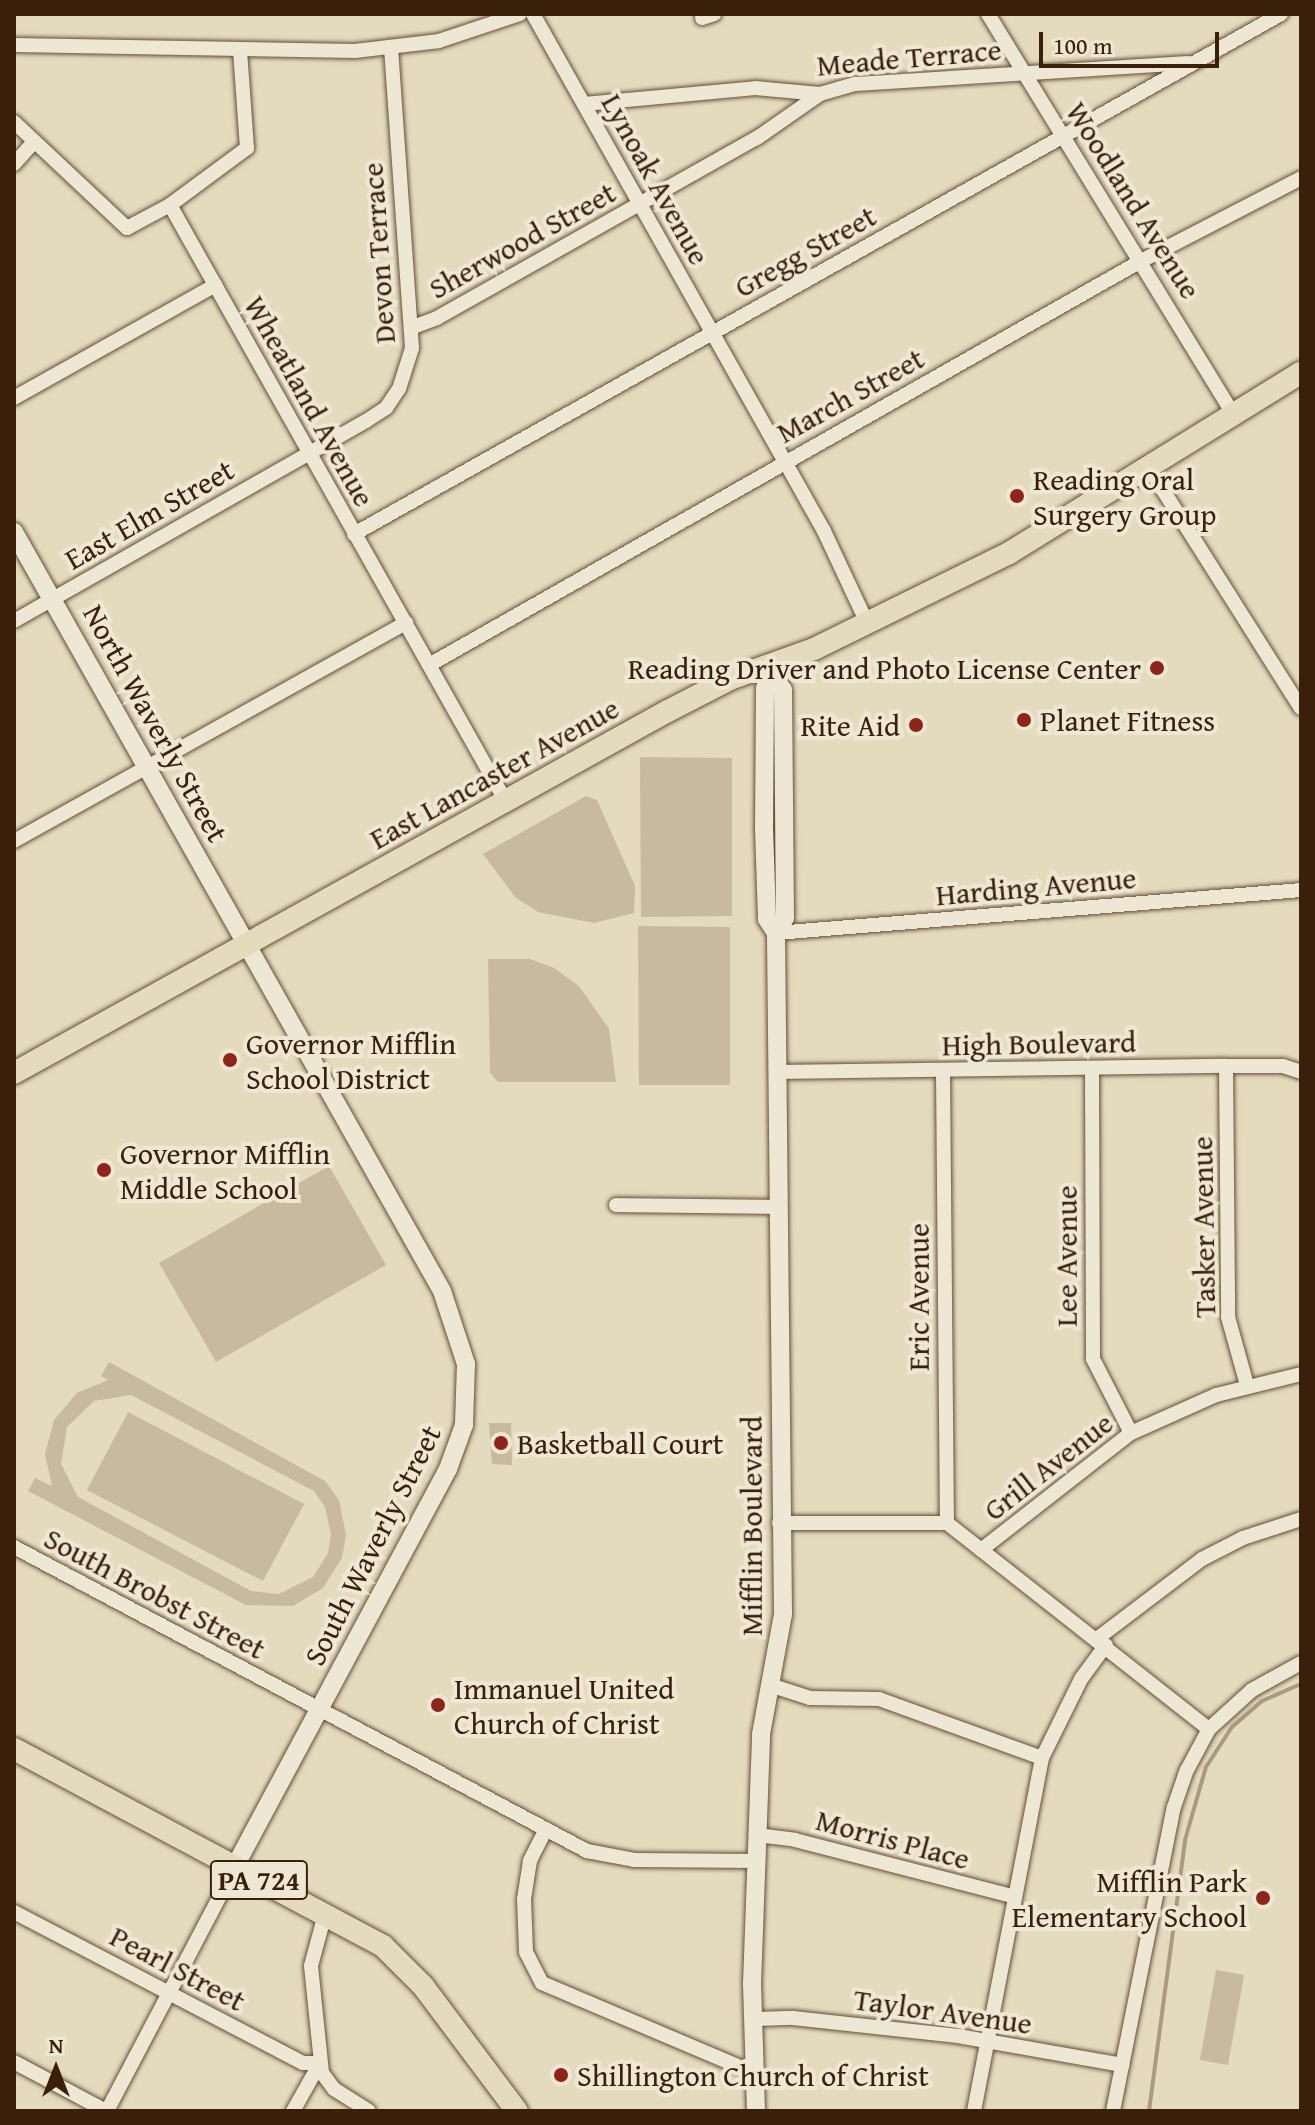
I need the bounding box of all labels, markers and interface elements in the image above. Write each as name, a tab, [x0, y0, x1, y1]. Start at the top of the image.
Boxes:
scale bar	[1043, 16, 1223, 66]
text: 100 m	[1053, 28, 1113, 63]
street label: Meade Terrace	[815, 31, 1003, 83]
street label: Lynoak Avenue	[594, 87, 718, 271]
street label: Woodland Avenue	[1059, 95, 1209, 305]
street label: Devon Terrace	[354, 161, 402, 345]
street label: Sherwood Street	[422, 174, 622, 306]
street label: Gregg Street	[728, 197, 882, 305]
street label: Wheatland Avenue	[237, 289, 383, 513]
street label: March Street	[770, 340, 930, 450]
street label: East Elm Street	[58, 451, 240, 577]
place label: Reading Oral Surgery Group	[1033, 461, 1216, 532]
marker: Reading Oral Surgery Group	[1008, 487, 1026, 505]
street label: North Waverly Street	[76, 598, 236, 848]
place label: Reading Driver and Photo License Center	[628, 650, 1141, 686]
marker: Reading Driver and Photo License Center	[1148, 659, 1166, 677]
street label: East Lancaster Avenue	[363, 690, 625, 856]
place label: Planet Fitness	[1040, 702, 1215, 738]
place label: Rite Aid	[800, 707, 900, 743]
marker: Planet Fitness	[1015, 711, 1033, 729]
marker: Rite Aid	[907, 716, 925, 734]
street label: Harding Avenue	[934, 859, 1138, 913]
street label: High Boulevard	[942, 1023, 1136, 1063]
place label: Governor Mifflin School District	[246, 1025, 456, 1096]
marker: Governor Mifflin School District	[221, 1051, 239, 1069]
place label: Governor Mifflin Middle School	[120, 1135, 330, 1206]
street label: Tasker Avenue	[1183, 1136, 1223, 1318]
marker: Governor Mifflin Middle School	[95, 1161, 113, 1179]
street label: Lee Avenue	[1048, 1185, 1084, 1327]
street label: Eric Avenue	[900, 1223, 936, 1371]
street label: Grill Avenue	[976, 1404, 1120, 1528]
street label: Mifflin Boulevard	[733, 1416, 769, 1636]
street label: South Waverly Street	[296, 1419, 448, 1671]
place label: Basketball Court	[517, 1425, 723, 1461]
marker: Basketball Court	[492, 1434, 510, 1452]
street label: South Brobst Street	[38, 1520, 272, 1666]
place label: Immanuel United Church of Christ	[454, 1670, 674, 1740]
marker: Immanuel United Church of Christ	[429, 1696, 447, 1714]
street label: Morris Place	[812, 1801, 974, 1877]
road number: PA 724	[209, 1856, 309, 1904]
place label: Mifflin Park Elementary School	[1012, 1863, 1247, 1934]
marker: Mifflin Park Elementary School	[1254, 1889, 1272, 1907]
street label: Pearl Street	[104, 1917, 252, 2019]
street label: Taylor Avenue	[852, 1981, 1034, 2041]
north arrow	[16, 2029, 96, 2109]
text: N	[49, 2029, 63, 2061]
place label: Shillington Church of Christ	[577, 2057, 929, 2093]
marker: Shillington Church of Christ	[552, 2066, 570, 2084]

